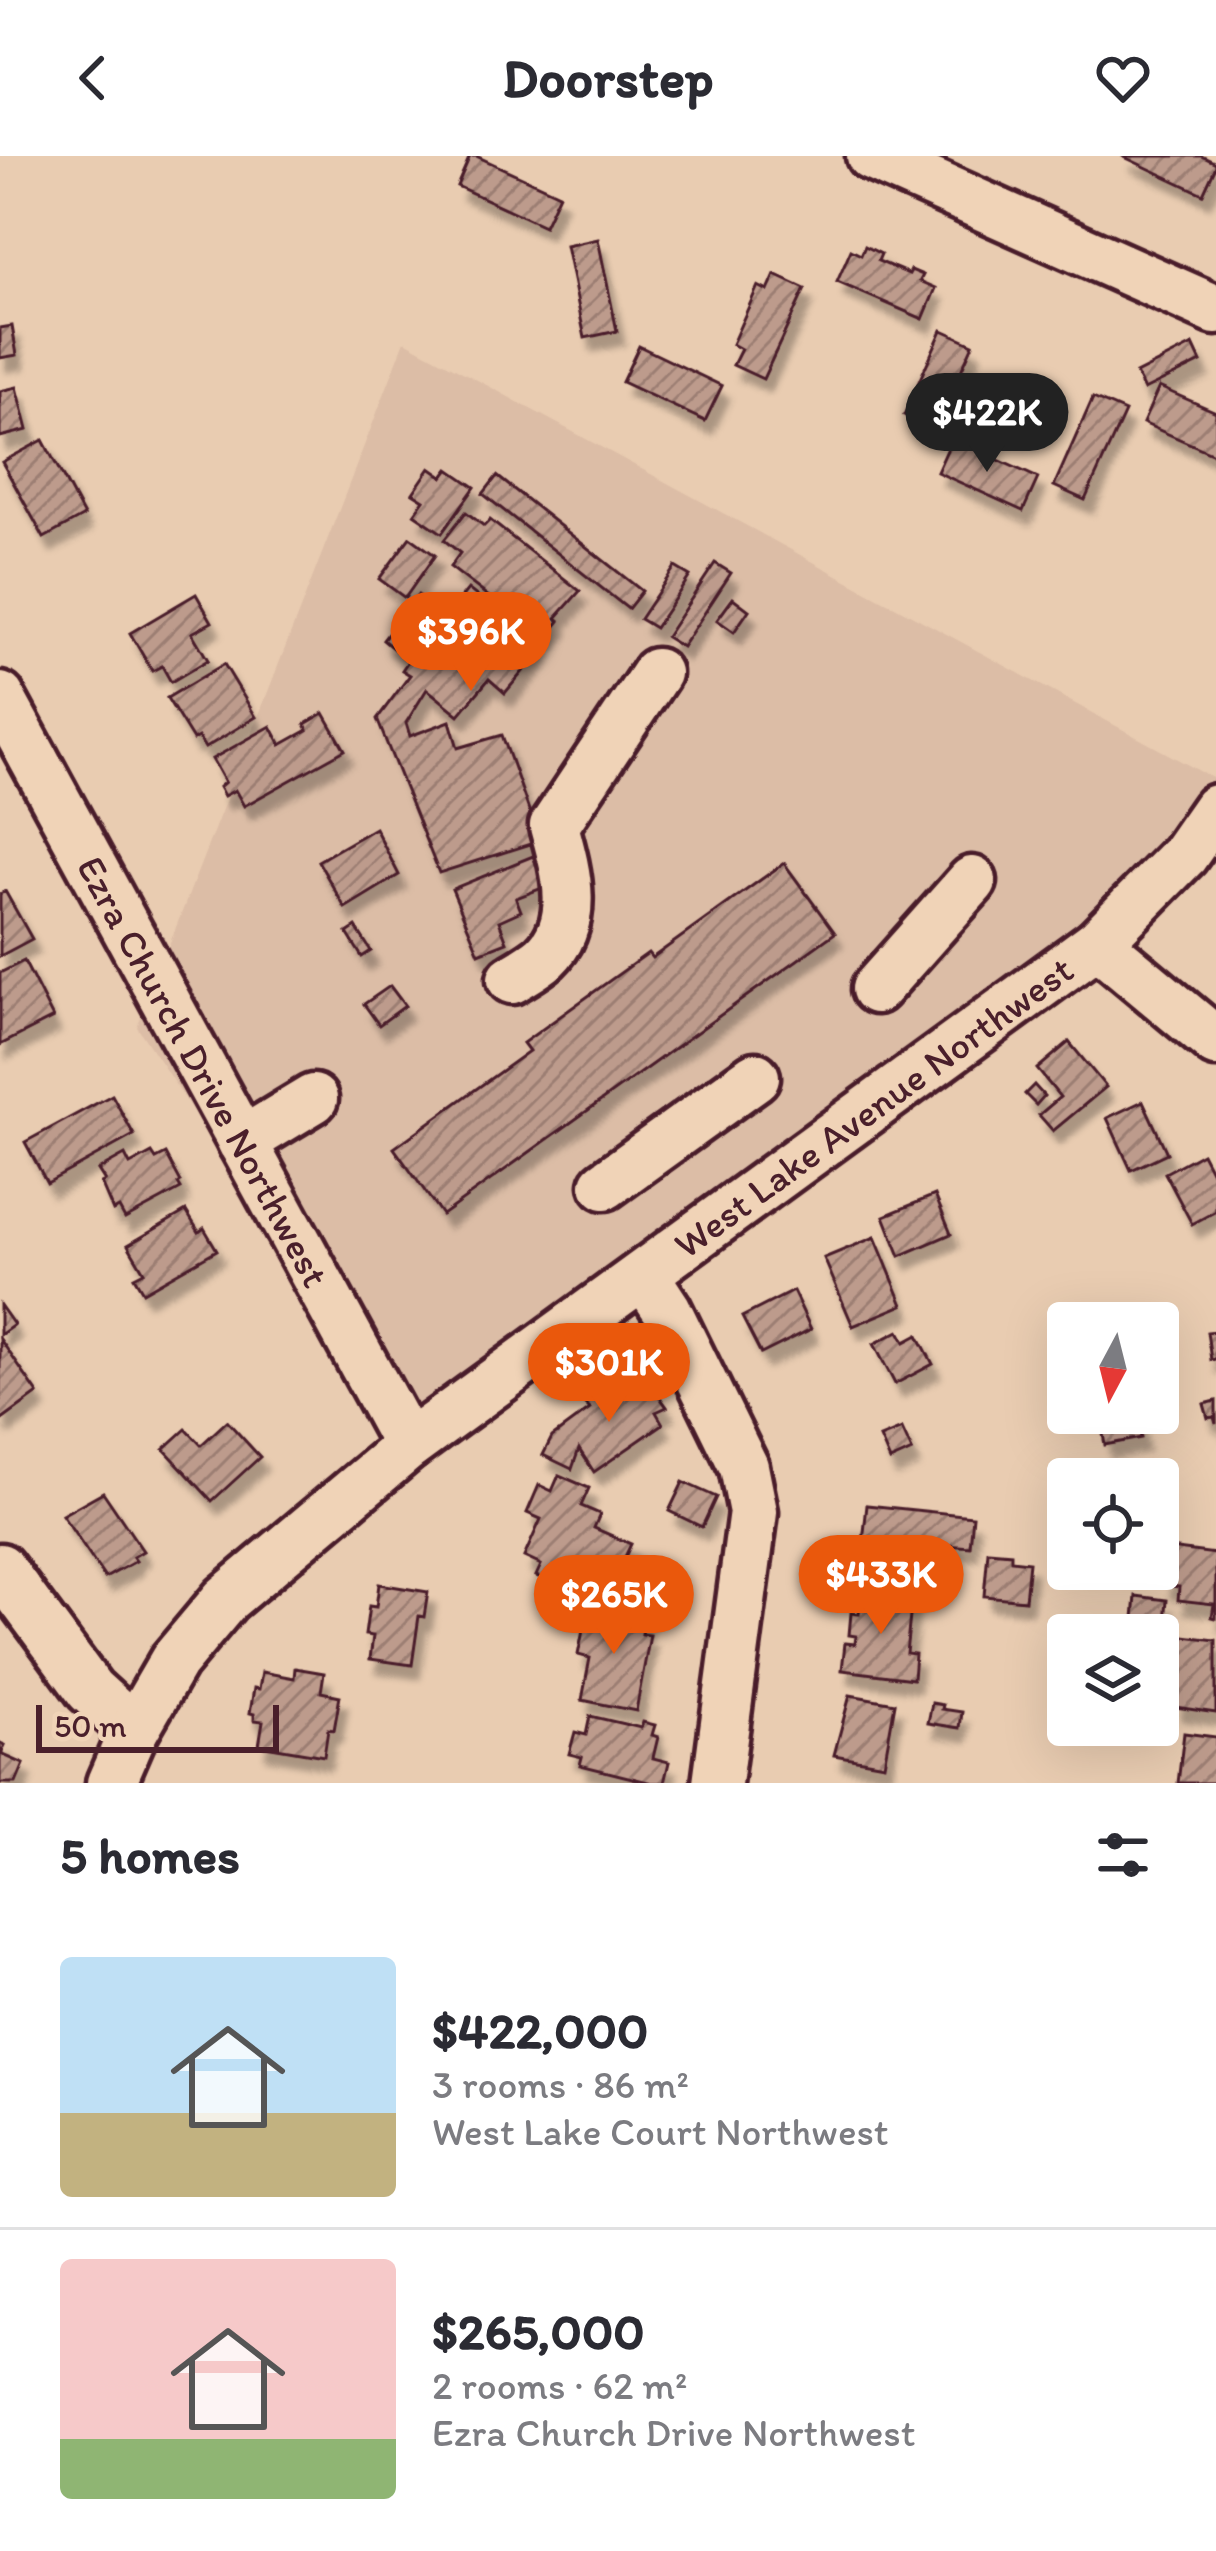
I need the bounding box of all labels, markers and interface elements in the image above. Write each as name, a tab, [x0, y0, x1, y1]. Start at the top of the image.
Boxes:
icon: back	[60, 45, 126, 111]
icon: heart	[1090, 45, 1156, 111]
text: Doorstep	[502, 46, 714, 111]
pin: $422K	[903, 373, 1071, 475]
text: $422K	[932, 388, 1042, 435]
pin: $396K	[387, 592, 555, 694]
text: $396K	[418, 607, 524, 654]
street label: Ezra Church Drive Northwest	[67, 848, 340, 1295]
street label: West Lake Avenue Northwest	[665, 946, 1082, 1268]
north arrow	[1047, 1302, 1179, 1434]
map controls	[1047, 1302, 1179, 1746]
pin: $301K	[525, 1323, 693, 1425]
text: $301K	[555, 1338, 663, 1385]
button: locate	[1047, 1458, 1179, 1590]
pin: $433K	[797, 1535, 965, 1637]
text: $433K	[826, 1550, 936, 1597]
pin: $265K	[530, 1555, 698, 1657]
text: $265K	[561, 1570, 667, 1617]
button: layers	[1047, 1614, 1179, 1746]
scale bar	[36, 1699, 279, 1752]
text: 50 m	[54, 1706, 127, 1745]
icon: filters	[1090, 1822, 1156, 1888]
text: 5 homes	[60, 1825, 240, 1886]
text: $422,000	[432, 2000, 649, 2061]
icon: home	[156, 2005, 300, 2149]
text: 3 rooms · 86 m²	[432, 2061, 689, 2108]
text: West Lake Court Northwest	[432, 2108, 888, 2155]
text: $265,000	[432, 2301, 645, 2362]
icon: home	[156, 2307, 300, 2451]
text: 2 rooms · 62 m²	[432, 2362, 687, 2409]
text: Ezra Church Drive Northwest	[432, 2409, 915, 2456]

